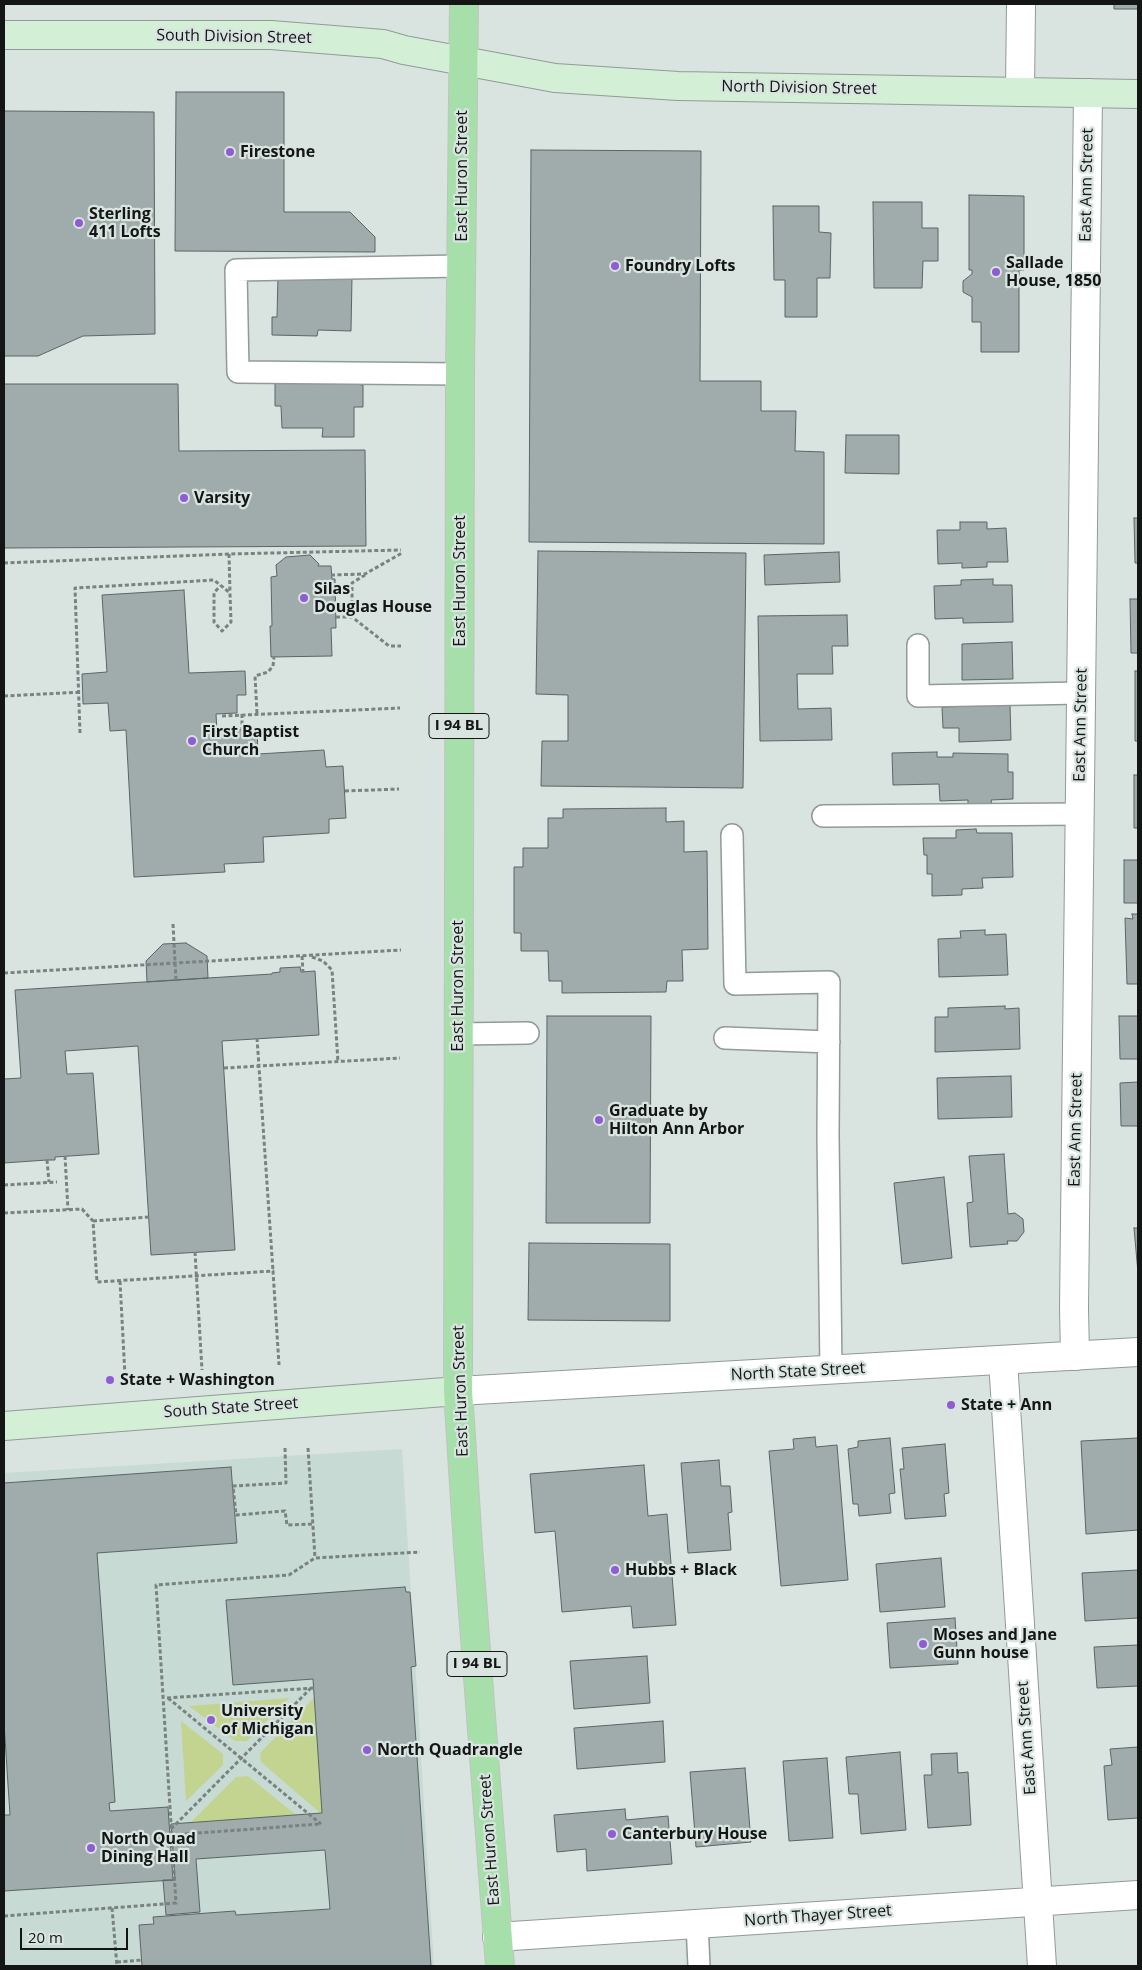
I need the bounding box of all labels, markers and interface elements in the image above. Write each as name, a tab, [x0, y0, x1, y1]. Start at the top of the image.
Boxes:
street label: South Division Street	[156, 26, 312, 48]
street label: North Division Street	[721, 77, 877, 99]
street label: East Huron Street	[452, 110, 472, 242]
street label: East Ann Street	[1076, 128, 1098, 242]
place label: Firestone	[240, 142, 315, 162]
marker: Firestone	[224, 146, 236, 158]
place label: Sterling 411 Lofts	[89, 204, 161, 242]
marker: Sterling 411 Lofts	[73, 217, 85, 229]
place label: Sallade House, 1850	[1006, 253, 1101, 291]
place label: Foundry Lofts	[625, 256, 735, 276]
marker: Foundry Lofts	[609, 260, 621, 272]
marker: Sallade House, 1850	[990, 266, 1002, 278]
place label: Varsity	[194, 488, 250, 508]
marker: Varsity	[178, 492, 190, 504]
street label: East Huron Street	[450, 515, 470, 647]
place label: Silas Douglas House	[314, 579, 432, 617]
marker: Silas Douglas House	[298, 592, 310, 604]
street label: East Ann Street	[1070, 668, 1092, 782]
road number: I 94 BL	[429, 714, 489, 738]
place label: First Baptist Church	[202, 722, 299, 760]
marker: First Baptist Church	[186, 735, 198, 747]
street label: East Huron Street	[448, 920, 468, 1052]
street label: East Ann Street	[1065, 1073, 1087, 1187]
place label: Graduate by Hilton Ann Arbor	[609, 1101, 744, 1139]
marker: Graduate by Hilton Ann Arbor	[593, 1114, 605, 1126]
street label: East Huron Street	[449, 1325, 473, 1457]
street label: North State Street	[730, 1359, 866, 1385]
place label: State + Washington	[120, 1370, 275, 1390]
marker: State + Washington	[104, 1374, 116, 1386]
street label: South State Street	[163, 1394, 299, 1422]
place label: State + Ann	[961, 1395, 1052, 1415]
marker: State + Ann	[945, 1399, 957, 1411]
place label: Hubbs + Black	[625, 1560, 737, 1580]
marker: Hubbs + Black	[609, 1564, 621, 1576]
place label: Moses and Jane Gunn house	[933, 1625, 1057, 1663]
marker: Moses and Jane Gunn house	[917, 1638, 929, 1650]
road number: I 94 BL	[447, 1652, 507, 1676]
street label: East Ann Street	[1013, 1681, 1041, 1795]
place label: University of Michigan	[221, 1701, 314, 1739]
marker: University of Michigan	[205, 1714, 217, 1726]
place label: North Quadrangle	[377, 1740, 523, 1760]
marker: North Quadrangle	[361, 1744, 373, 1756]
street label: East Huron Street	[476, 1774, 504, 1906]
place label: Canterbury House	[622, 1824, 767, 1844]
marker: Canterbury House	[606, 1828, 618, 1840]
place label: North Quad Dining Hall	[101, 1829, 196, 1867]
marker: North Quad Dining Hall	[85, 1842, 97, 1854]
street label: North Thayer Street	[744, 1901, 892, 1931]
scale bar	[22, 1918, 130, 1950]
text: 20 m	[28, 1927, 63, 1947]

